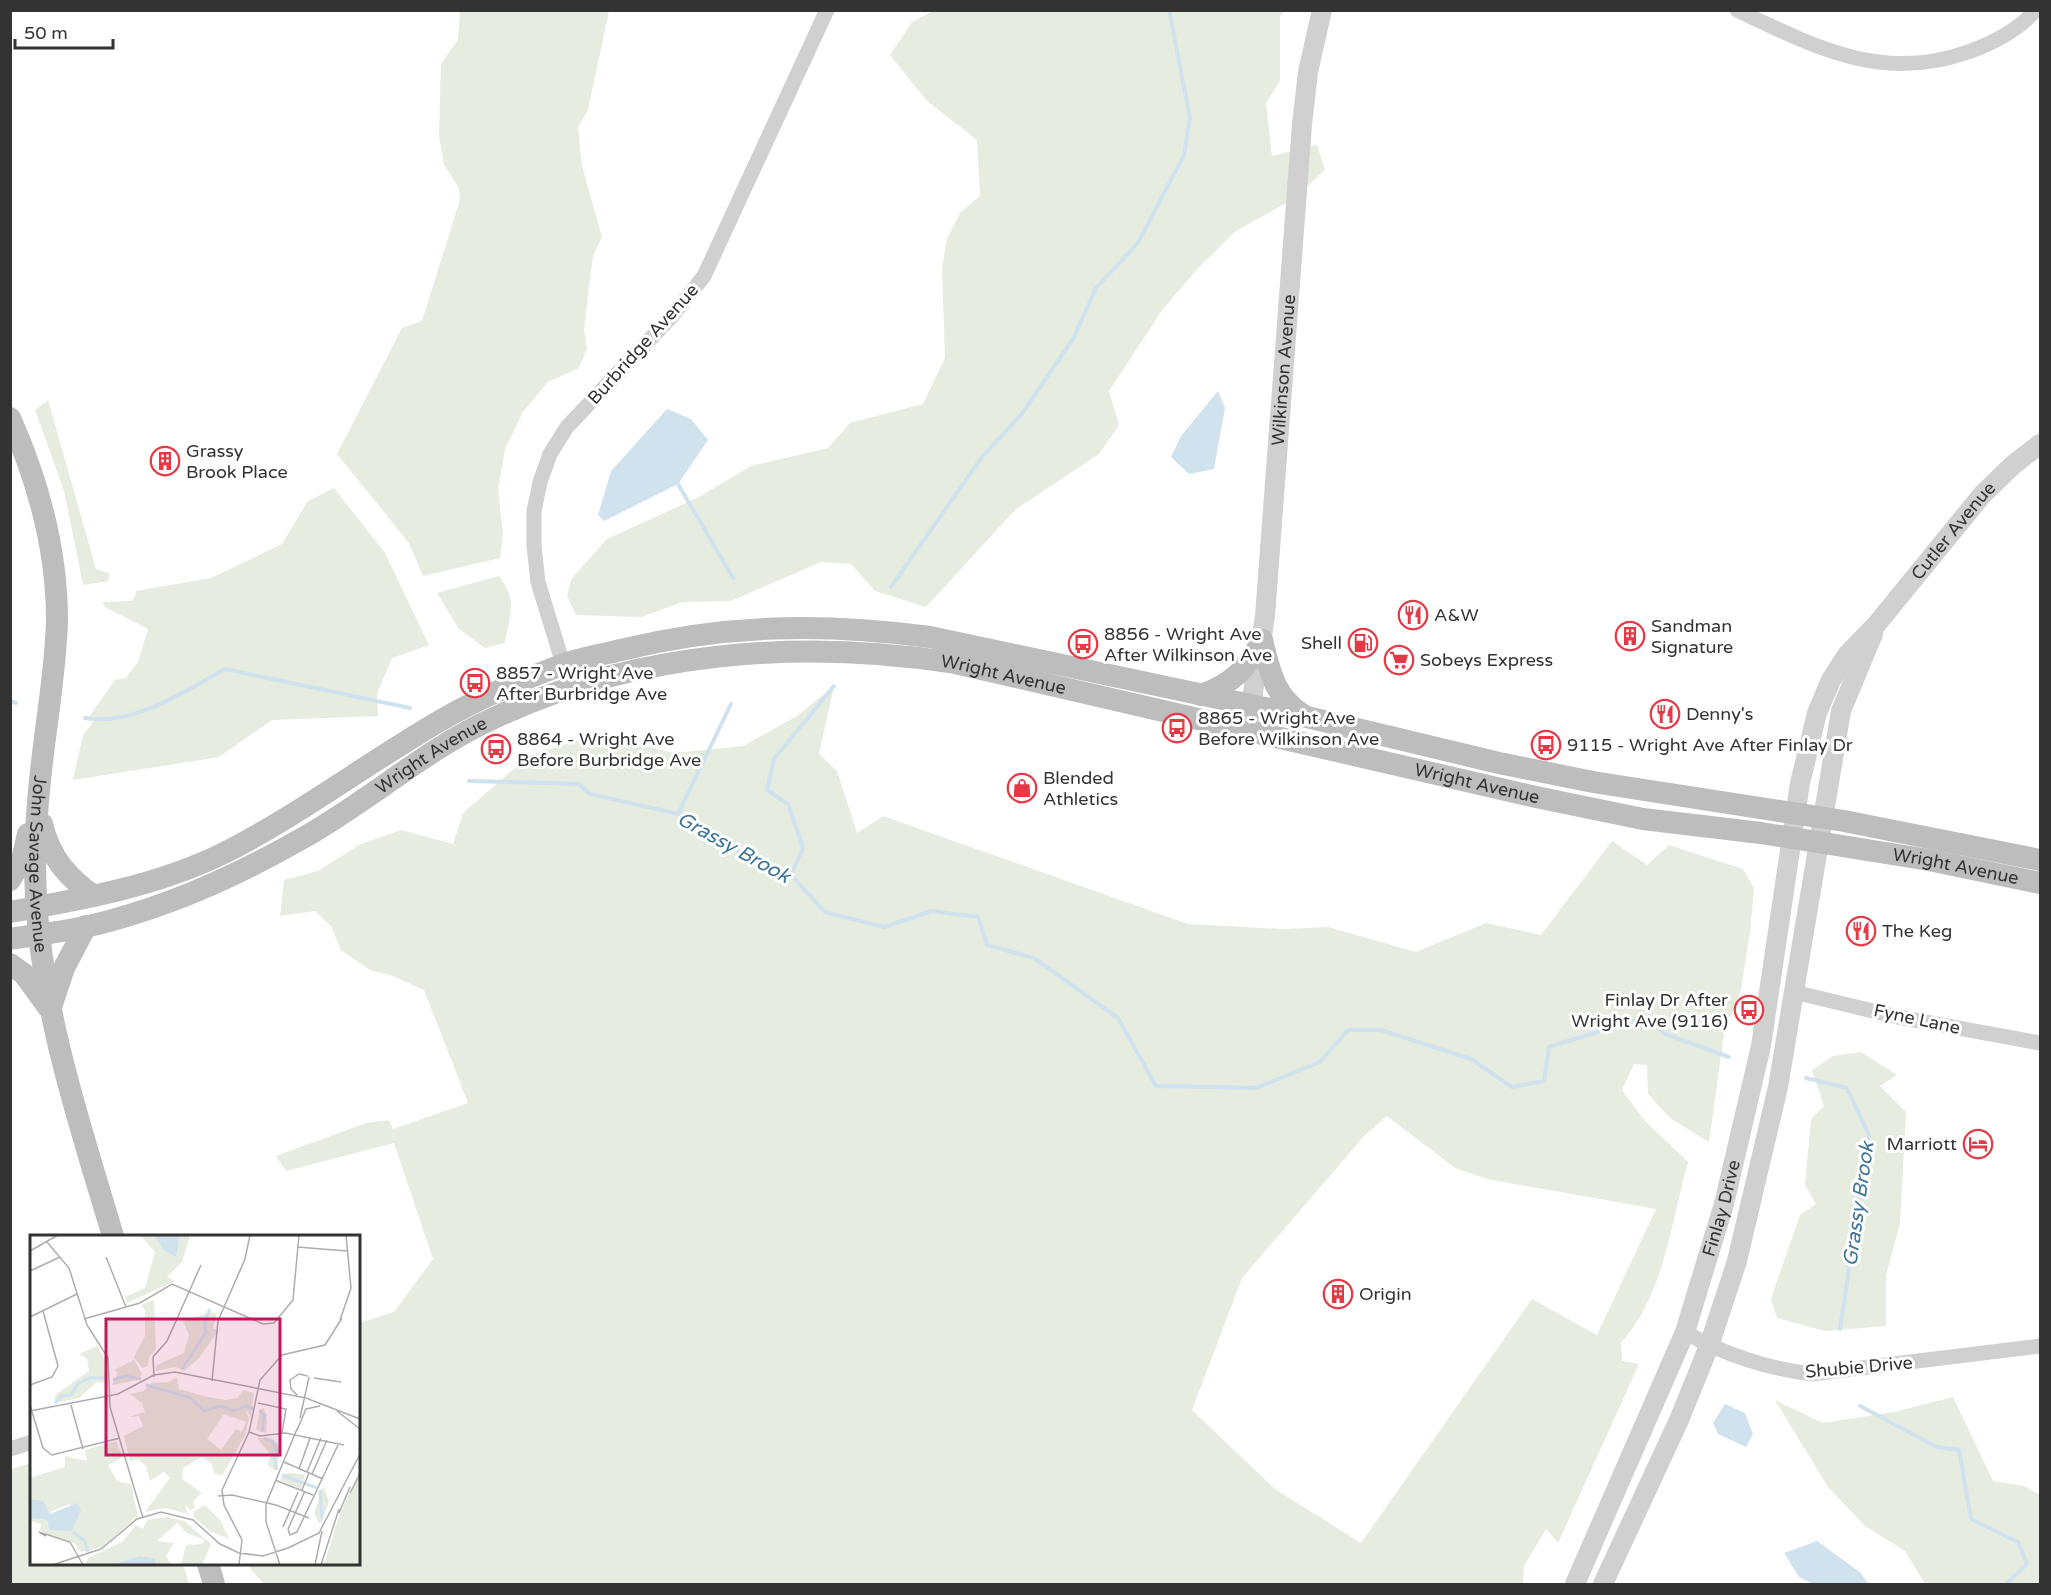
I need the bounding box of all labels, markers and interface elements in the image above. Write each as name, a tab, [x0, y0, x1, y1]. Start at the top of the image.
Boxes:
scale bar	[15, 12, 112, 50]
text: 50 m	[24, 22, 68, 44]
street label: Burbridge Avenue	[583, 279, 703, 409]
street label: Wilkinson Avenue	[1267, 293, 1300, 447]
place label: Grassy Brook Place	[186, 440, 288, 483]
building icon: Grassy Brook Place	[149, 445, 181, 477]
street label: Cutler Avenue	[1906, 477, 2000, 584]
restaurant icon: A&W	[1397, 599, 1429, 631]
place label: A&W	[1434, 604, 1479, 626]
place label: Sandman Signature	[1651, 615, 1733, 658]
building icon: Sandman Signature	[1614, 620, 1646, 652]
place label: 8856 - Wright Ave After Wilkinson Ave	[1104, 623, 1272, 666]
fuel station icon: Shell	[1347, 627, 1379, 659]
bus stop icon: 8856 - Wright Ave After Wilkinson Ave	[1067, 628, 1099, 660]
place label: Shell	[1301, 632, 1342, 654]
supermarket icon: Sobeys Express	[1383, 644, 1415, 676]
place label: Sobeys Express	[1420, 649, 1553, 671]
street label: Wright Avenue	[940, 650, 1068, 699]
place label: 8857 - Wright Ave After Burbridge Ave	[496, 662, 667, 705]
bus stop icon: 8857 - Wright Ave After Burbridge Ave	[459, 667, 491, 699]
restaurant icon: Denny's	[1649, 698, 1681, 730]
place label: Denny's	[1686, 703, 1753, 725]
place label: 8865 - Wright Ave Before Wilkinson Ave	[1198, 707, 1379, 750]
street label: Wright Avenue	[371, 712, 491, 799]
bus stop icon: 8865 - Wright Ave Before Wilkinson Ave	[1161, 712, 1193, 744]
place label: 8864 - Wright Ave Before Burbridge Ave	[517, 728, 701, 771]
bus stop icon: 9115 - Wright Ave After Finlay Dr	[1530, 729, 1562, 761]
bus stop icon: 8864 - Wright Ave Before Burbridge Ave	[480, 733, 512, 765]
place label: 9115 - Wright Ave After Finlay Dr	[1567, 734, 1853, 756]
street label: Wright Avenue	[1412, 758, 1542, 809]
place label: Blended Athletics	[1043, 767, 1118, 810]
shop icon: Blended Athletics	[1006, 772, 1038, 804]
street label: John Savage Avenue	[24, 774, 52, 954]
water label: Grassy Brook	[673, 807, 796, 890]
street label: Wright Avenue	[1891, 843, 2021, 889]
restaurant icon: The Keg	[1845, 915, 1877, 947]
place label: The Keg	[1882, 920, 1952, 942]
place label: Finlay Dr After Wright Ave (9116)	[1571, 989, 1728, 1032]
bus stop icon: Finlay Dr After Wright Ave (9116)	[1733, 994, 1765, 1026]
street label: Fyne Lane	[1872, 999, 1962, 1039]
hotel icon: Marriott	[1962, 1128, 1994, 1160]
place label: Marriott	[1887, 1133, 1957, 1155]
water label: Grassy Brook	[1838, 1138, 1880, 1268]
street label: Finlay Drive	[1698, 1158, 1745, 1259]
inset map	[30, 1235, 360, 1565]
building icon: Origin	[1322, 1278, 1354, 1310]
place label: Origin	[1359, 1283, 1412, 1305]
street label: Shubie Drive	[1804, 1351, 1914, 1383]

